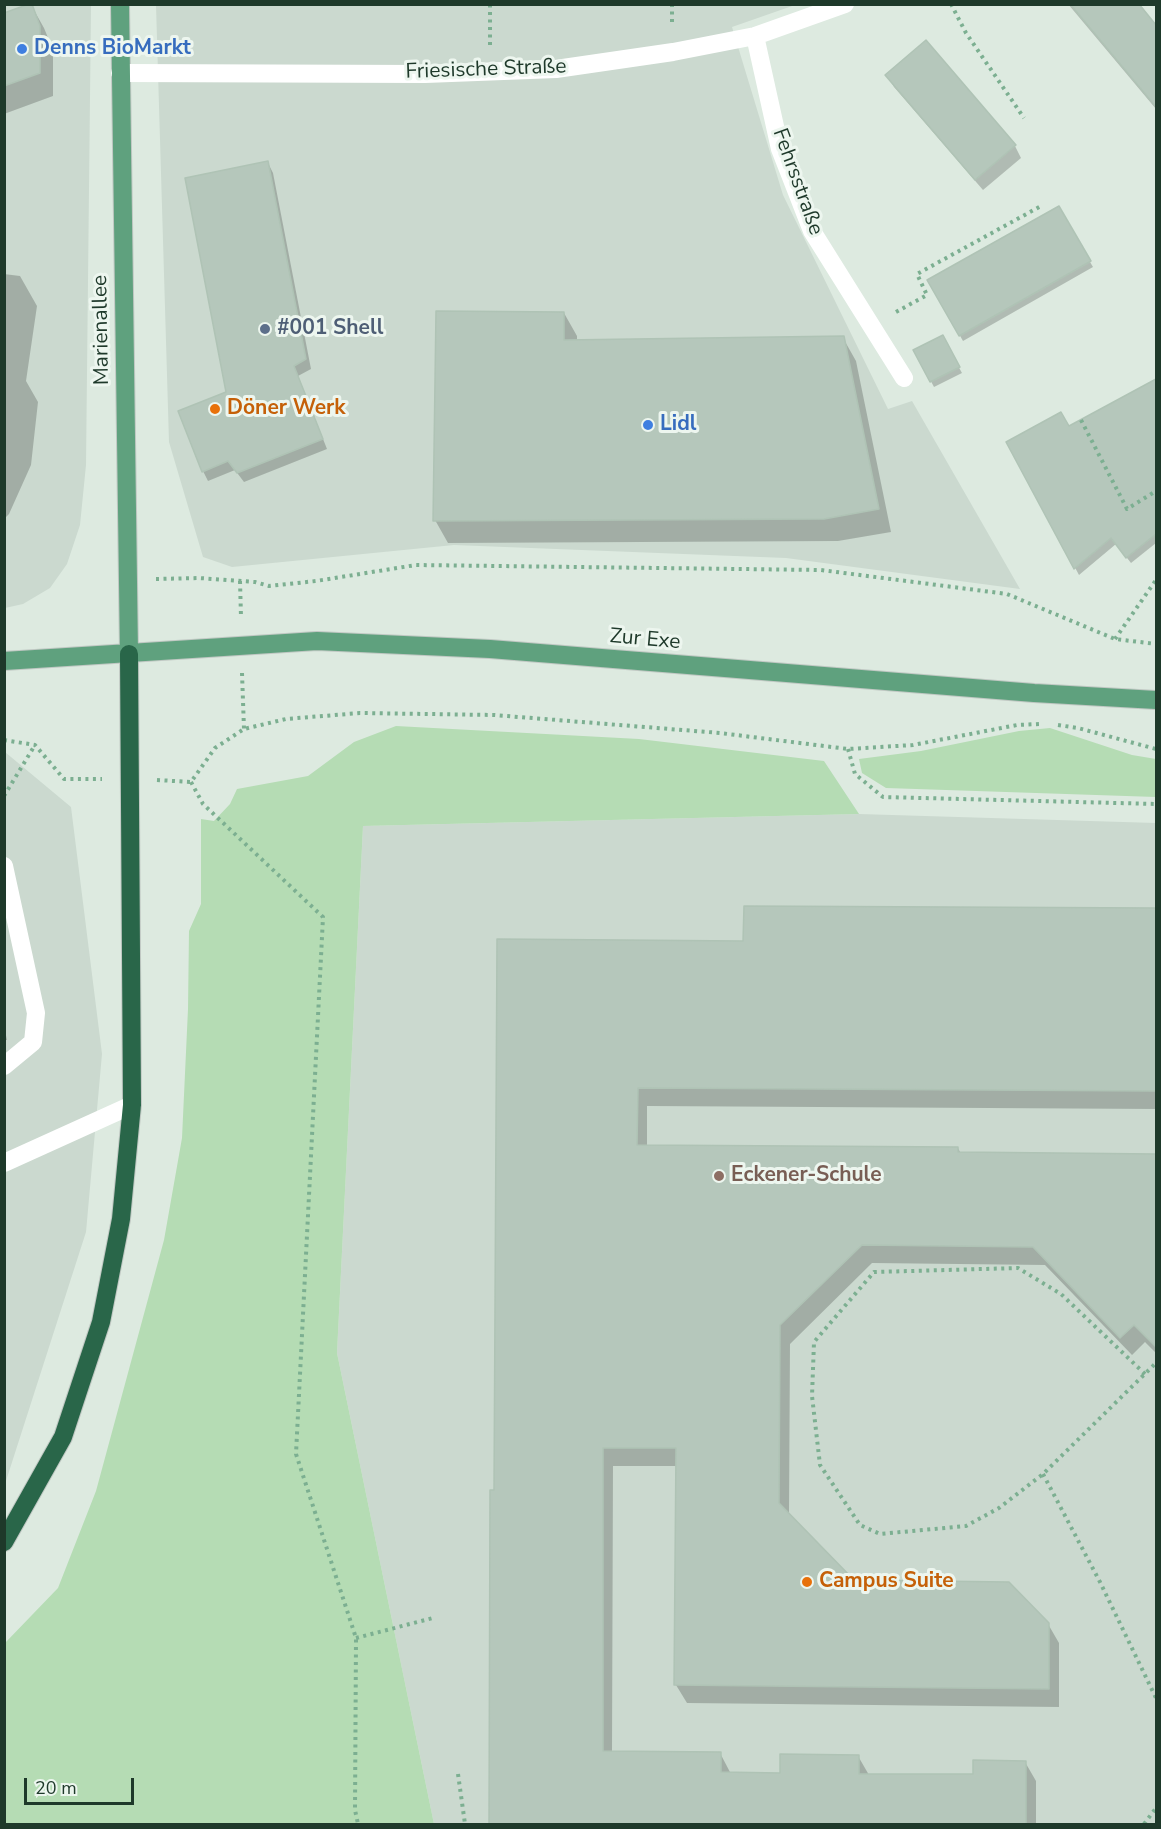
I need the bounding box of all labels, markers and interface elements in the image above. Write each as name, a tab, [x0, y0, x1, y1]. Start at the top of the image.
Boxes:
place label: Denns BioMarkt	[34, 36, 191, 62]
marker: Denns BioMarkt	[15, 42, 29, 56]
street label: Friesische Straße	[405, 55, 567, 85]
street label: Fehrsstraße	[766, 125, 828, 239]
street label: Marienallee	[88, 275, 116, 385]
place label: #001 Shell	[277, 316, 383, 342]
marker: #001 Shell	[258, 322, 272, 336]
place label: Döner Werk	[227, 396, 346, 422]
marker: Döner Werk	[208, 402, 222, 416]
place label: Lidl	[660, 412, 696, 438]
marker: Lidl	[641, 418, 655, 432]
street label: Zur Exe	[609, 624, 681, 656]
place label: Eckener-Schule	[731, 1163, 882, 1189]
marker: Eckener-Schule	[712, 1169, 726, 1183]
place label: Campus Suite	[819, 1569, 954, 1595]
marker: Campus Suite	[800, 1575, 814, 1589]
scale bar	[27, 1766, 136, 1804]
text: 20 m	[35, 1776, 77, 1800]

